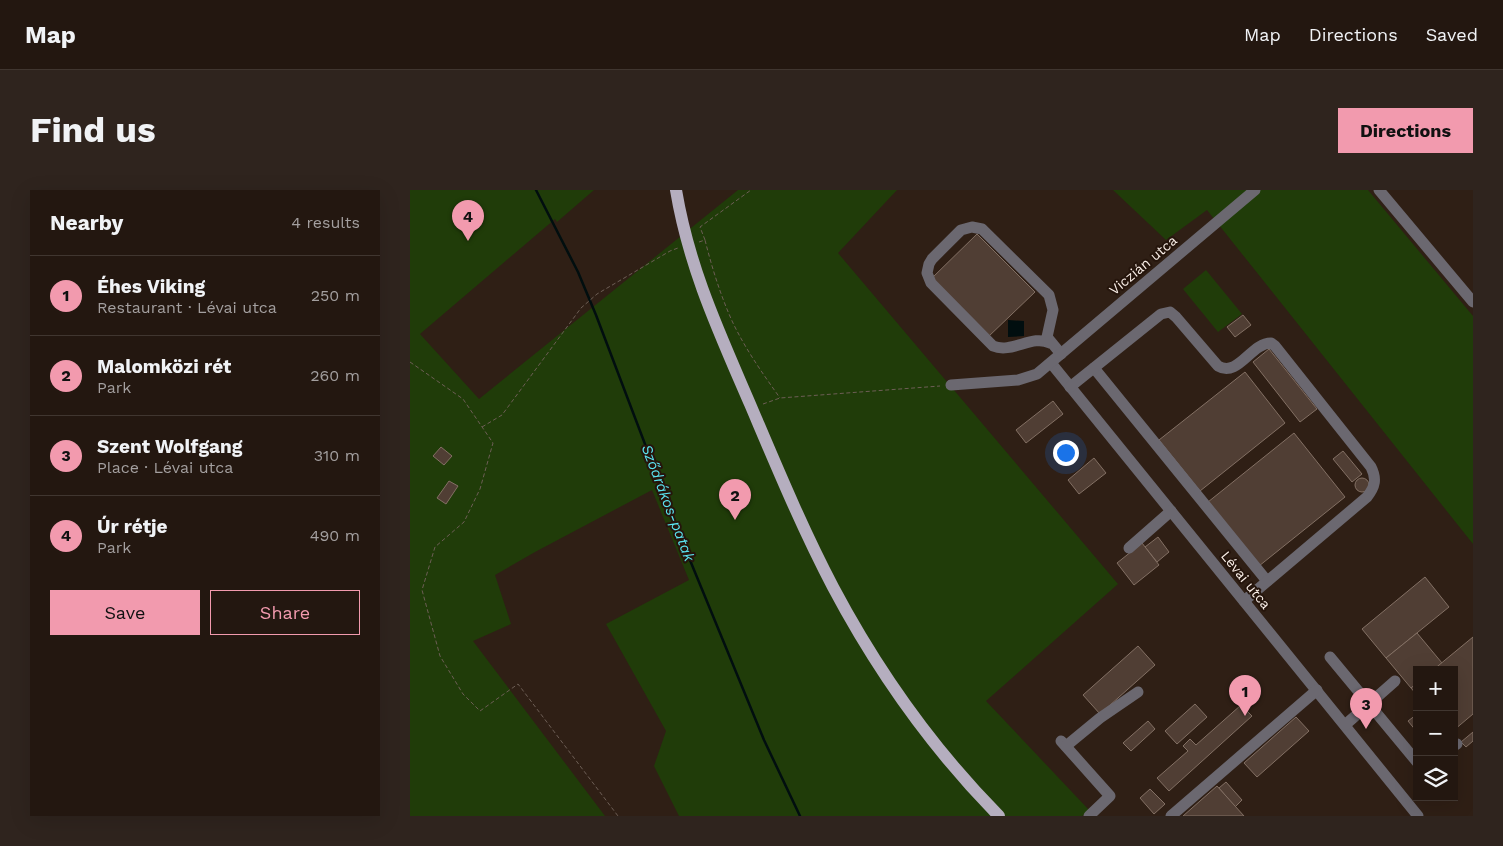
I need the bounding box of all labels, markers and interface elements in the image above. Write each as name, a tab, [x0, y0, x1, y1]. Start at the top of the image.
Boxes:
text: Map	[25, 21, 76, 49]
text: Map	[1244, 24, 1281, 45]
text: Directions	[1309, 24, 1398, 45]
text: Saved	[1426, 24, 1478, 45]
button: Directions	[1338, 108, 1473, 153]
text: Find us	[30, 109, 156, 151]
pin: 4	[452, 200, 484, 241]
text: Nearby	[50, 210, 123, 235]
text: 4 results	[291, 213, 360, 232]
street label: Viczián utca	[1106, 232, 1180, 298]
text: Éhes Viking	[97, 275, 205, 298]
text: 1	[63, 286, 69, 305]
text: 250 m	[311, 286, 360, 305]
text: Restaurant · Lévai utca	[97, 298, 277, 317]
text: Malomközi rét	[97, 355, 231, 378]
text: 2	[61, 366, 71, 385]
text: 260 m	[310, 366, 360, 385]
text: Park	[97, 378, 131, 397]
text: Szent Wolfgang	[97, 435, 242, 458]
your location	[1053, 440, 1079, 466]
water label: Sződrákos-patak	[637, 442, 699, 565]
text: 3	[61, 446, 71, 465]
text: 310 m	[314, 446, 360, 465]
text: Place · Lévai utca	[97, 458, 233, 477]
pin: 2	[719, 479, 751, 520]
text: Úr rétje	[97, 515, 168, 538]
text: 4	[61, 526, 71, 545]
text: 490 m	[310, 526, 360, 545]
text: Park	[97, 538, 131, 557]
street label: Lévai utca	[1218, 548, 1274, 612]
button: Save	[50, 590, 200, 635]
button: Share	[210, 590, 360, 635]
map controls	[1413, 666, 1458, 801]
button: +	[1413, 666, 1458, 711]
pin: 1	[1229, 675, 1261, 716]
pin: 3	[1350, 688, 1382, 729]
button: −	[1413, 711, 1458, 756]
button: layers	[1413, 756, 1458, 801]

